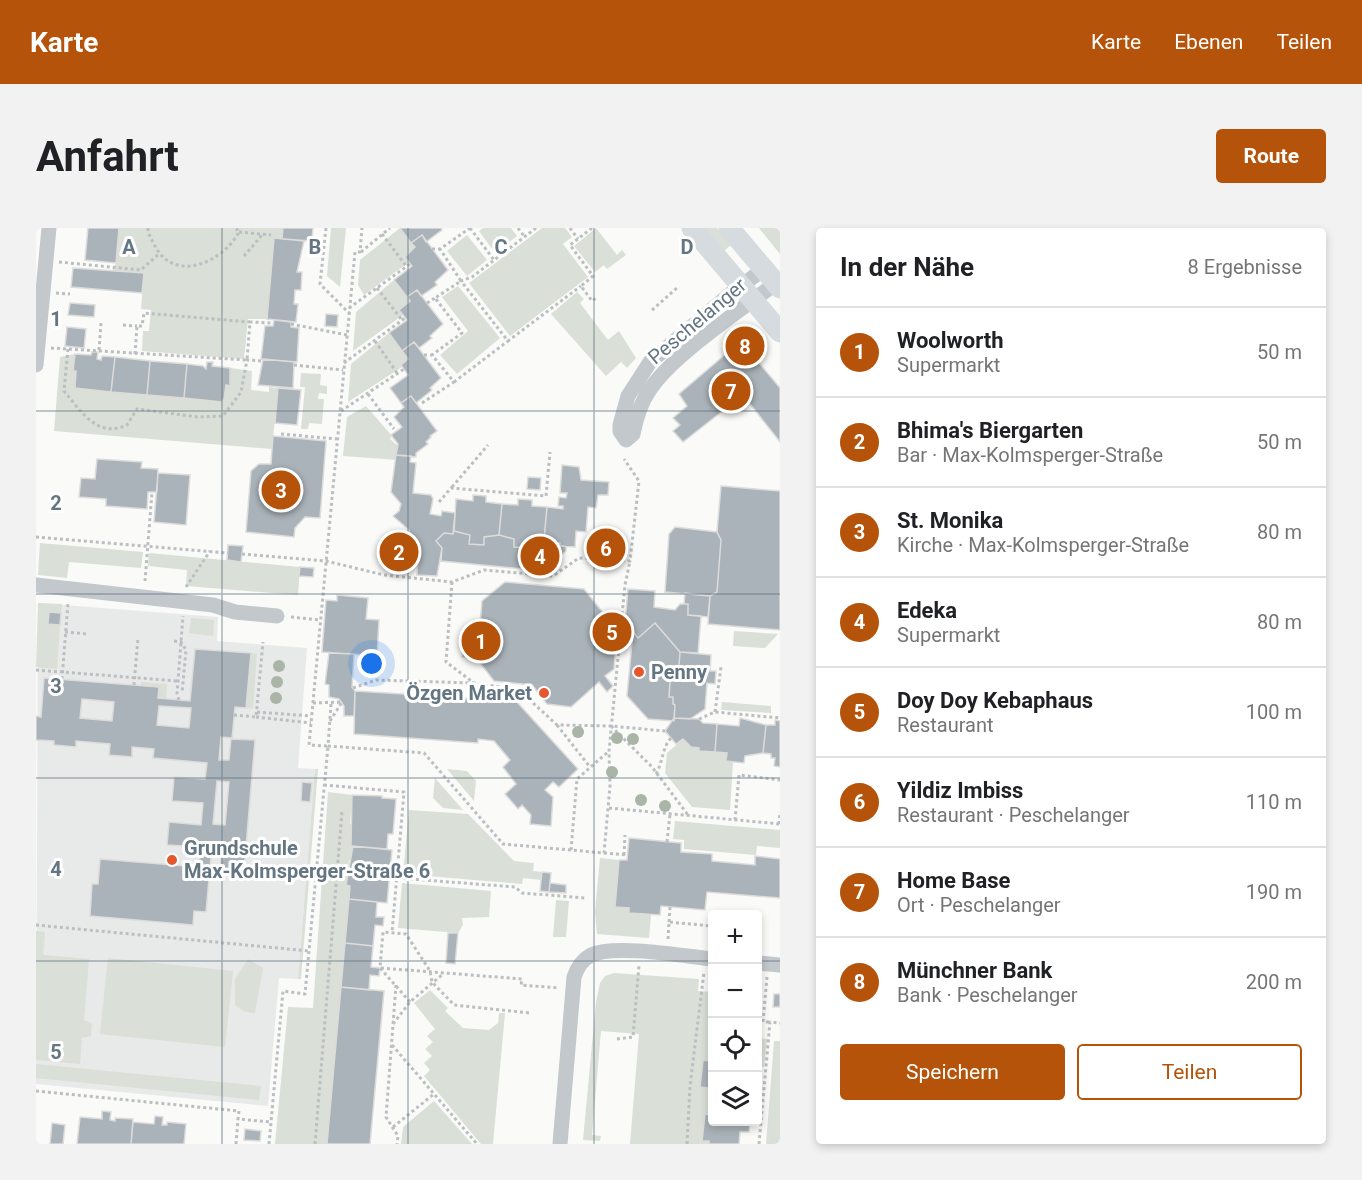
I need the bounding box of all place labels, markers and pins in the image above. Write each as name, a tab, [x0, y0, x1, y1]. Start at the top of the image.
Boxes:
pin: 8	[726, 324, 764, 368]
pin: 7	[712, 368, 750, 414]
pin: 3	[262, 468, 300, 512]
pin: 6	[586, 526, 626, 570]
pin: 2	[380, 530, 418, 574]
pin: 4	[520, 534, 560, 578]
pin: 5	[592, 610, 632, 654]
pin: 1	[462, 618, 500, 664]
place label: Penny	[651, 660, 708, 684]
marker: Penny	[632, 665, 646, 679]
place label: Özgen Market	[406, 681, 532, 705]
marker: Özgen Market	[537, 686, 551, 700]
place label: Grundschule Max-Kolmsperger-Straße 6	[184, 836, 430, 883]
marker: Grundschule Max-Kolmsperger-Straße 6	[165, 853, 179, 867]

